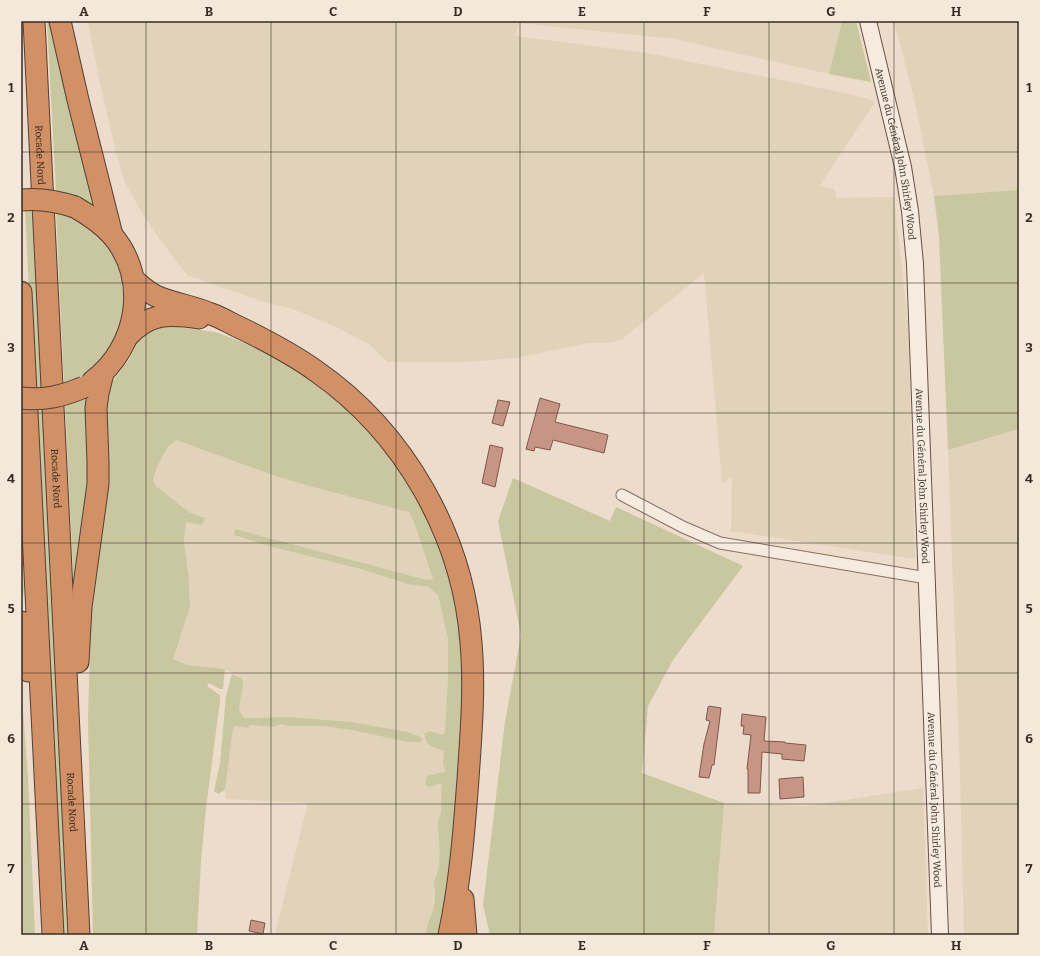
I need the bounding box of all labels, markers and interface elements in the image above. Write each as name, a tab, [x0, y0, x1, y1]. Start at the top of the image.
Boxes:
text: A	[79, 4, 89, 19]
text: B	[205, 4, 213, 19]
text: C	[329, 4, 337, 19]
text: D	[453, 4, 463, 19]
text: E	[578, 4, 586, 19]
text: F	[703, 4, 711, 19]
text: G	[826, 4, 836, 19]
text: H	[951, 4, 961, 19]
street label: Avenue du Général John Shirley Wood	[872, 67, 918, 241]
text: 1	[8, 80, 14, 95]
text: 1	[1026, 80, 1032, 95]
street label: Rocade Nord	[32, 125, 47, 185]
text: 2	[7, 210, 15, 225]
text: 2	[1025, 210, 1033, 225]
text: 3	[7, 340, 15, 355]
text: 3	[1025, 340, 1033, 355]
street label: Avenue du Général John Shirley Wood	[913, 388, 931, 564]
street label: Rocade Nord	[48, 448, 63, 509]
text: 4	[7, 471, 15, 486]
text: 4	[1025, 471, 1033, 486]
text: 5	[7, 601, 15, 616]
text: 5	[1025, 601, 1033, 616]
street label: Avenue du Général John Shirley Wood	[925, 712, 943, 888]
text: 6	[7, 731, 15, 746]
text: 6	[1025, 731, 1033, 746]
street label: Rocade Nord	[64, 772, 79, 832]
text: 7	[8, 861, 15, 876]
text: 7	[1026, 861, 1033, 876]
text: A	[79, 938, 89, 953]
text: B	[205, 938, 213, 953]
text: C	[329, 938, 337, 953]
text: D	[453, 938, 463, 953]
text: E	[578, 938, 586, 953]
text: F	[703, 938, 711, 953]
text: G	[826, 938, 836, 953]
text: H	[951, 938, 961, 953]

